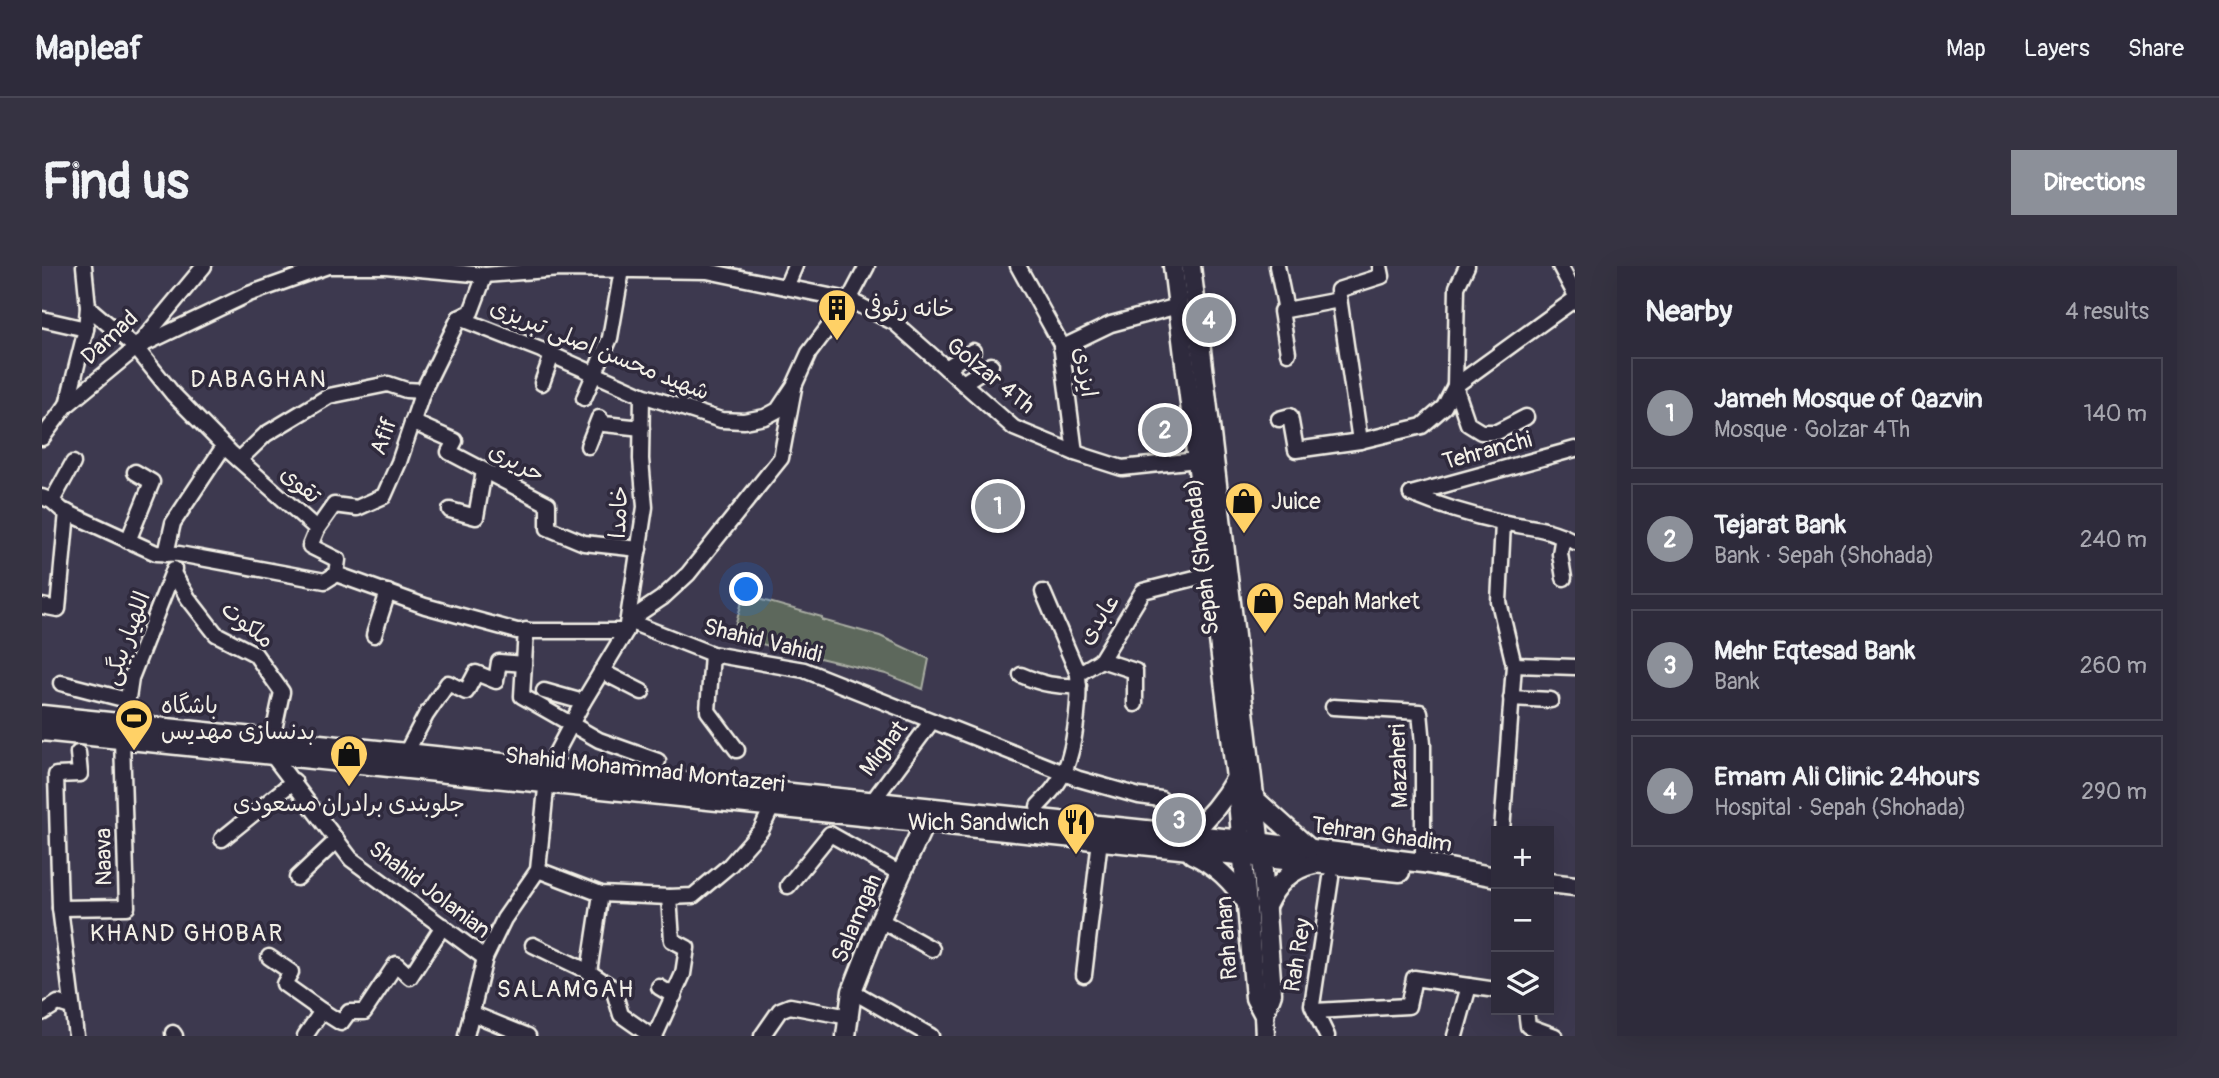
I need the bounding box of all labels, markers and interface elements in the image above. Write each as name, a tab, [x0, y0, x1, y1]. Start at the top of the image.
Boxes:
text: Mapleaf	[35, 28, 143, 69]
text: Map	[1946, 34, 1986, 63]
text: Layers	[2024, 34, 2090, 63]
text: Share	[2128, 34, 2184, 63]
button: Directions	[2011, 150, 2177, 215]
text: Find us	[42, 152, 189, 213]
building icon: خانه رئوفی	[816, 287, 858, 342]
street label: شهید محسن اصلی تبریزی	[486, 292, 714, 407]
place label: خانه رئوفی	[864, 293, 954, 323]
text: Nearby	[1645, 293, 1732, 330]
pin: 4	[1186, 294, 1232, 346]
text: 4 results	[2065, 297, 2149, 326]
street label: Damad	[75, 304, 144, 371]
street label: Golzar 4Th	[940, 331, 1041, 420]
street label: ایزدی	[1067, 345, 1104, 399]
district label: DABAGHAN	[190, 365, 328, 394]
text: Jameh Mosque of Qazvin	[1714, 383, 1983, 415]
text: 1	[1666, 399, 1675, 428]
text: 140 m	[2084, 399, 2147, 428]
pin: 2	[1142, 404, 1188, 456]
street label: Afif	[363, 413, 404, 459]
text: Mosque · Golzar 4Th	[1714, 415, 1910, 444]
street label: Tehranchi	[1439, 425, 1535, 476]
street label: حریری	[484, 436, 550, 489]
street label: تقوی	[274, 459, 327, 510]
street label: Sepah (Shohada)	[1178, 477, 1225, 637]
pin: 1	[975, 480, 1021, 532]
shop icon: Juice	[1223, 480, 1265, 535]
street label: خامدا	[603, 485, 634, 539]
place label: Juice	[1271, 487, 1321, 516]
text: Tejarat Bank	[1714, 509, 1846, 541]
text: 2	[1664, 525, 1676, 554]
text: 240 m	[2080, 525, 2147, 554]
text: Bank · Sepah (Shohada)	[1714, 541, 1935, 570]
your location	[729, 572, 763, 606]
shop icon: Sepah Market	[1244, 580, 1286, 635]
street label: اللهیار بیگی	[96, 587, 157, 689]
place label: Sepah Market	[1292, 587, 1420, 616]
street label: عابدی	[1071, 589, 1126, 650]
street label: ملکوت	[215, 594, 280, 655]
street label: Shahid Vahidi	[701, 612, 825, 669]
text: Mehr Eqtesad Bank	[1714, 635, 1915, 667]
text: 3	[1664, 651, 1676, 680]
text: 260 m	[2080, 651, 2147, 680]
text: Bank	[1714, 667, 1760, 696]
place label: باشگاه بدنسازی مهدیس	[161, 691, 315, 746]
sports icon: باشگاه بدنسازی مهدیس	[113, 697, 155, 752]
street label: Mighat	[853, 714, 914, 782]
street label: Mazaheri	[1383, 723, 1414, 809]
shop icon: جلوبندی برادران مسعودی	[328, 733, 370, 788]
street label: Shahid Mohammad Montazeri	[503, 740, 786, 799]
text: Emam Ali Clinic 24hours	[1714, 761, 1979, 793]
text: 4	[1663, 777, 1677, 806]
text: 290 m	[2081, 777, 2147, 806]
place label: جلوبندی برادران مسعودی	[233, 789, 465, 818]
text: Hospital · Sepah (Shohada)	[1714, 793, 1966, 822]
pin: 3	[1156, 794, 1202, 846]
restaurant icon: Wich Sandwich	[1055, 801, 1097, 856]
place label: Wich Sandwich	[908, 808, 1049, 837]
street label: Tehran Ghadim	[1310, 810, 1454, 859]
map controls	[1491, 826, 1554, 1015]
button: +	[1491, 826, 1554, 889]
street label: Naava	[88, 828, 119, 886]
street label: Shahid Jolanian	[363, 834, 496, 945]
street label: Salamgah	[825, 869, 888, 967]
button: −	[1491, 889, 1554, 952]
street label: Rah ahan	[1209, 895, 1244, 981]
street label: Rah Rey	[1277, 916, 1318, 994]
district label: KHAND GHOBAR	[90, 919, 284, 948]
button: layers	[1491, 952, 1554, 1015]
district label: SALAMGAH	[497, 975, 635, 1004]

